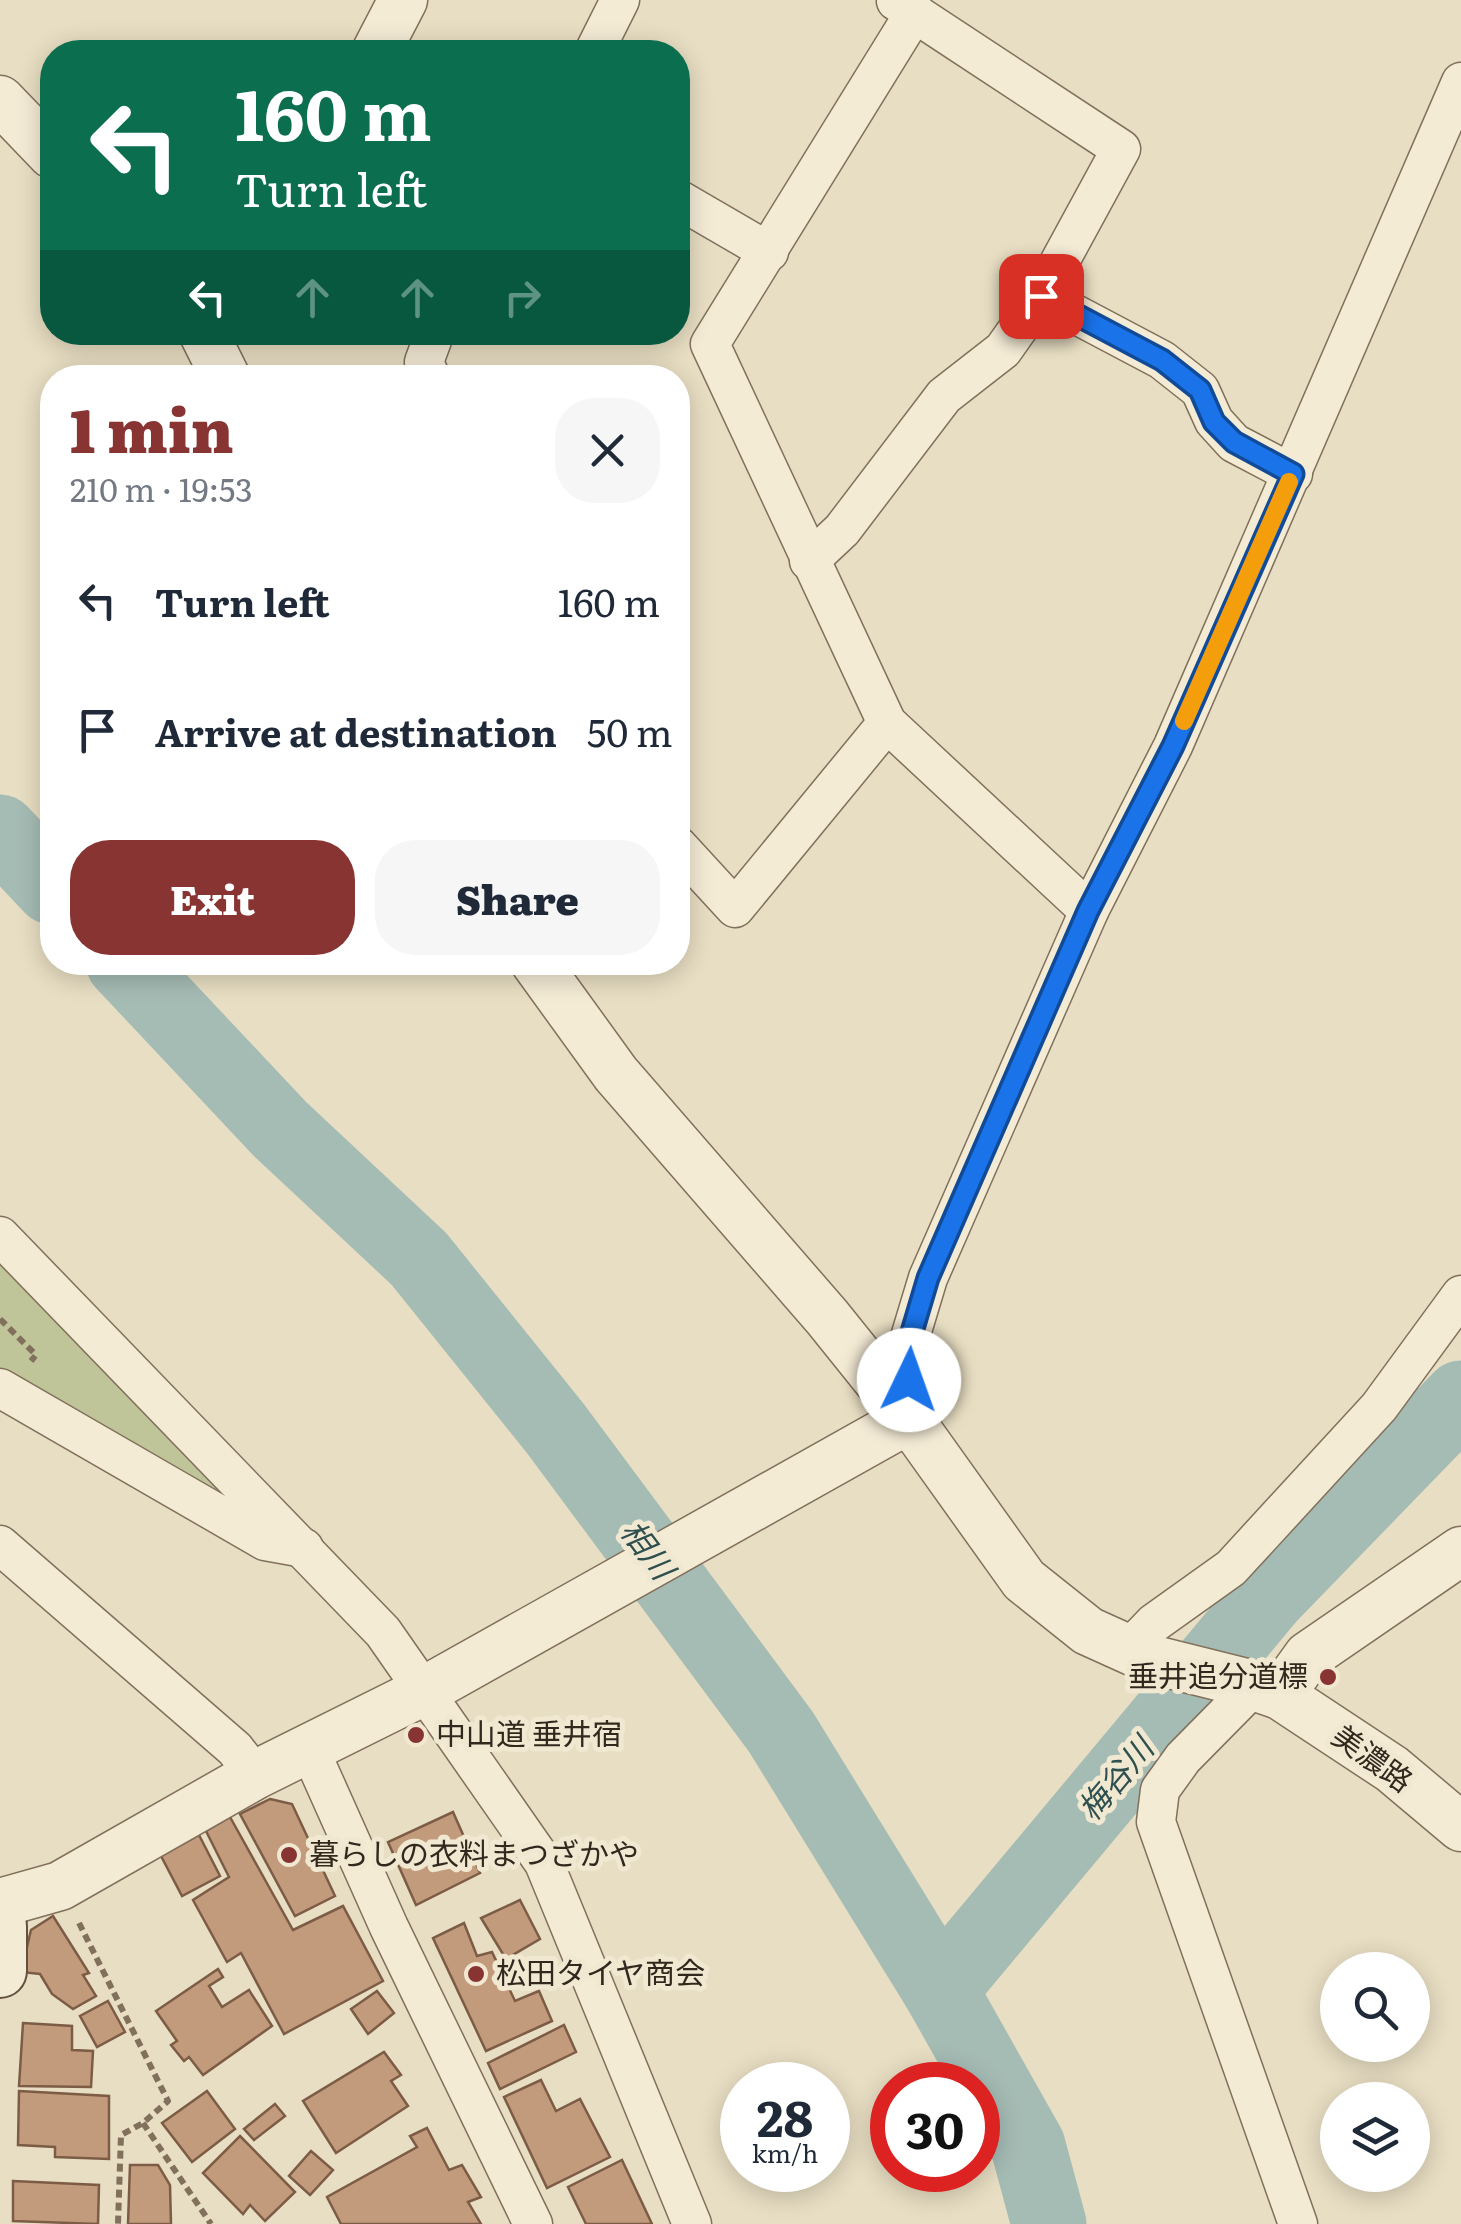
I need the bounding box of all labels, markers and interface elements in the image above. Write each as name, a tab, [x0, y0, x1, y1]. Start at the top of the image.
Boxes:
text: 160 m	[235, 59, 432, 163]
icon: left	[70, 80, 200, 210]
text: Turn left	[235, 154, 427, 221]
pin	[999, 254, 1084, 339]
icon: arrive	[1014, 269, 1069, 324]
icon: left	[180, 270, 235, 325]
icon: ahead	[285, 270, 340, 325]
icon: ahead	[390, 270, 445, 325]
icon: right	[495, 270, 550, 325]
text: 1 min	[70, 382, 234, 471]
button: close	[555, 398, 660, 503]
text: 210 m · 19:53	[70, 464, 253, 512]
text: Turn left	[155, 572, 330, 629]
text: 160 m	[558, 572, 660, 629]
icon: left	[70, 573, 125, 628]
text: Arrive at destination	[155, 702, 557, 759]
text: 50 m	[587, 702, 673, 759]
icon: arrive	[70, 703, 125, 758]
button: Exit	[70, 840, 355, 955]
button: Share	[375, 840, 660, 955]
position arrow	[857, 1328, 961, 1432]
water label: 相川	[611, 1508, 690, 1591]
place label: 垂井追分道標	[1128, 1652, 1308, 1696]
marker: 垂井追分道標	[1317, 1666, 1339, 1688]
place label: 中山道 垂井宿	[436, 1710, 622, 1754]
street label: 美濃路	[1324, 1712, 1423, 1801]
water label: 梅谷川	[1064, 1723, 1165, 1829]
marker: 中山道 垂井宿	[405, 1724, 427, 1746]
place label: 暮らしの衣料まつざかや	[309, 1830, 639, 1874]
marker: 暮らしの衣料まつざかや	[278, 1844, 300, 1866]
place label: 松田タイヤ商会	[496, 1949, 705, 1993]
map controls	[1320, 1952, 1430, 2192]
button: search	[1320, 1952, 1430, 2062]
marker: 松田タイヤ商会	[465, 1963, 487, 1985]
speed limit sign: 30	[870, 2062, 1000, 2192]
text: 28	[757, 2078, 813, 2152]
button: layers	[1320, 2082, 1430, 2192]
text: km/h	[752, 2134, 818, 2171]

